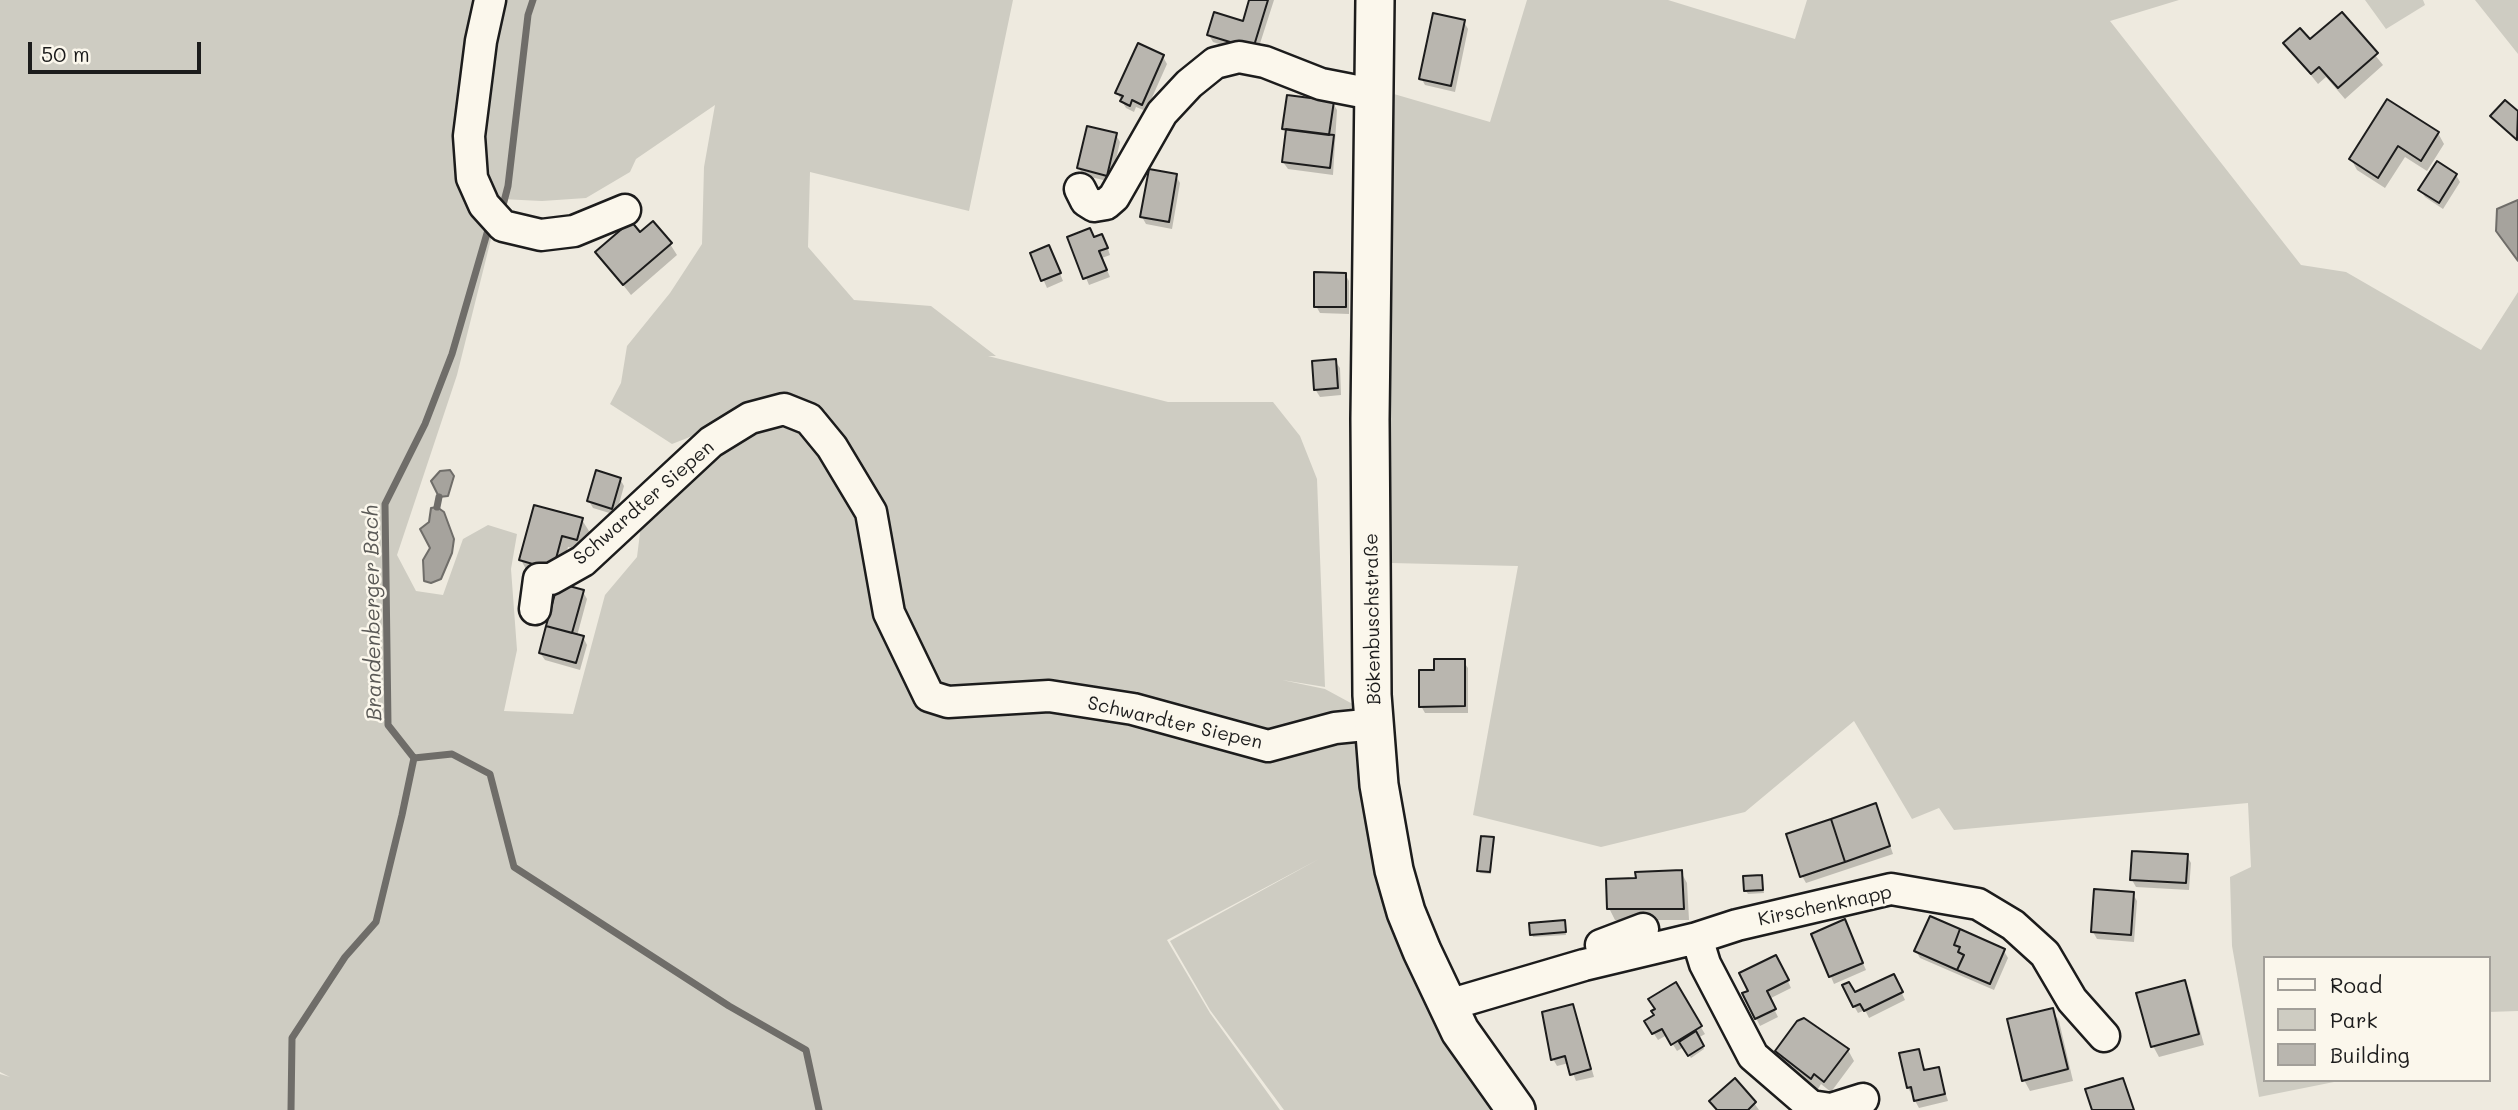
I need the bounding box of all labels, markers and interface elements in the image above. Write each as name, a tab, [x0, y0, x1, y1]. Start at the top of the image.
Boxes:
scale bar	[32, 28, 205, 72]
text: 50 m	[41, 40, 90, 67]
street label: Schwardter Siepen	[569, 436, 719, 570]
water label: Brandenberger Bach	[359, 505, 387, 721]
street label: Bökenbuschstraße	[1360, 533, 1386, 705]
street label: Schwardter Siepen	[1085, 692, 1265, 754]
street label: Kirschenknapp	[1756, 881, 1894, 931]
legend	[2262, 956, 2490, 1082]
text: Road	[2330, 971, 2382, 998]
text: Park	[2330, 1006, 2378, 1033]
text: Building	[2330, 1041, 2410, 1068]

